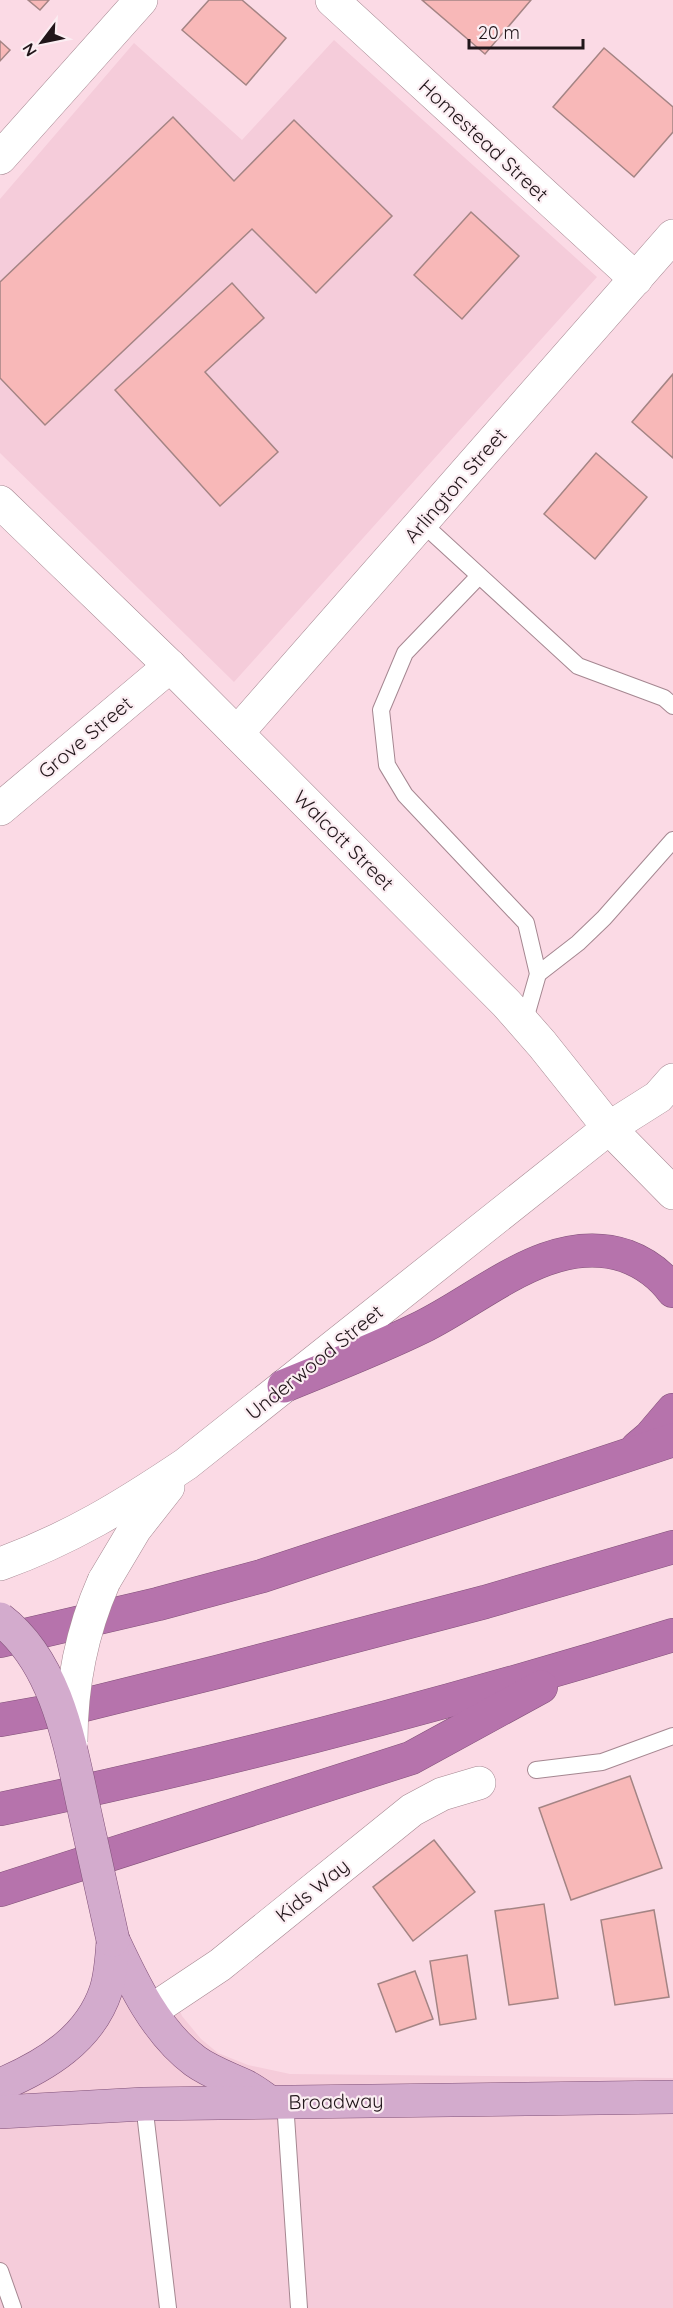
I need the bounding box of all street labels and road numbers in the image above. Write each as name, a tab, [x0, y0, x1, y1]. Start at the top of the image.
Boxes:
street label: Homestead Street	[414, 74, 554, 207]
street label: Arlington Street	[398, 422, 512, 548]
street label: Grove Street	[33, 690, 137, 784]
street label: Walcott Street	[289, 785, 400, 896]
street label: Underwood Street	[240, 1299, 388, 1425]
street label: Kids Way	[270, 1853, 354, 1927]
street label: Broadway	[288, 2088, 384, 2114]

